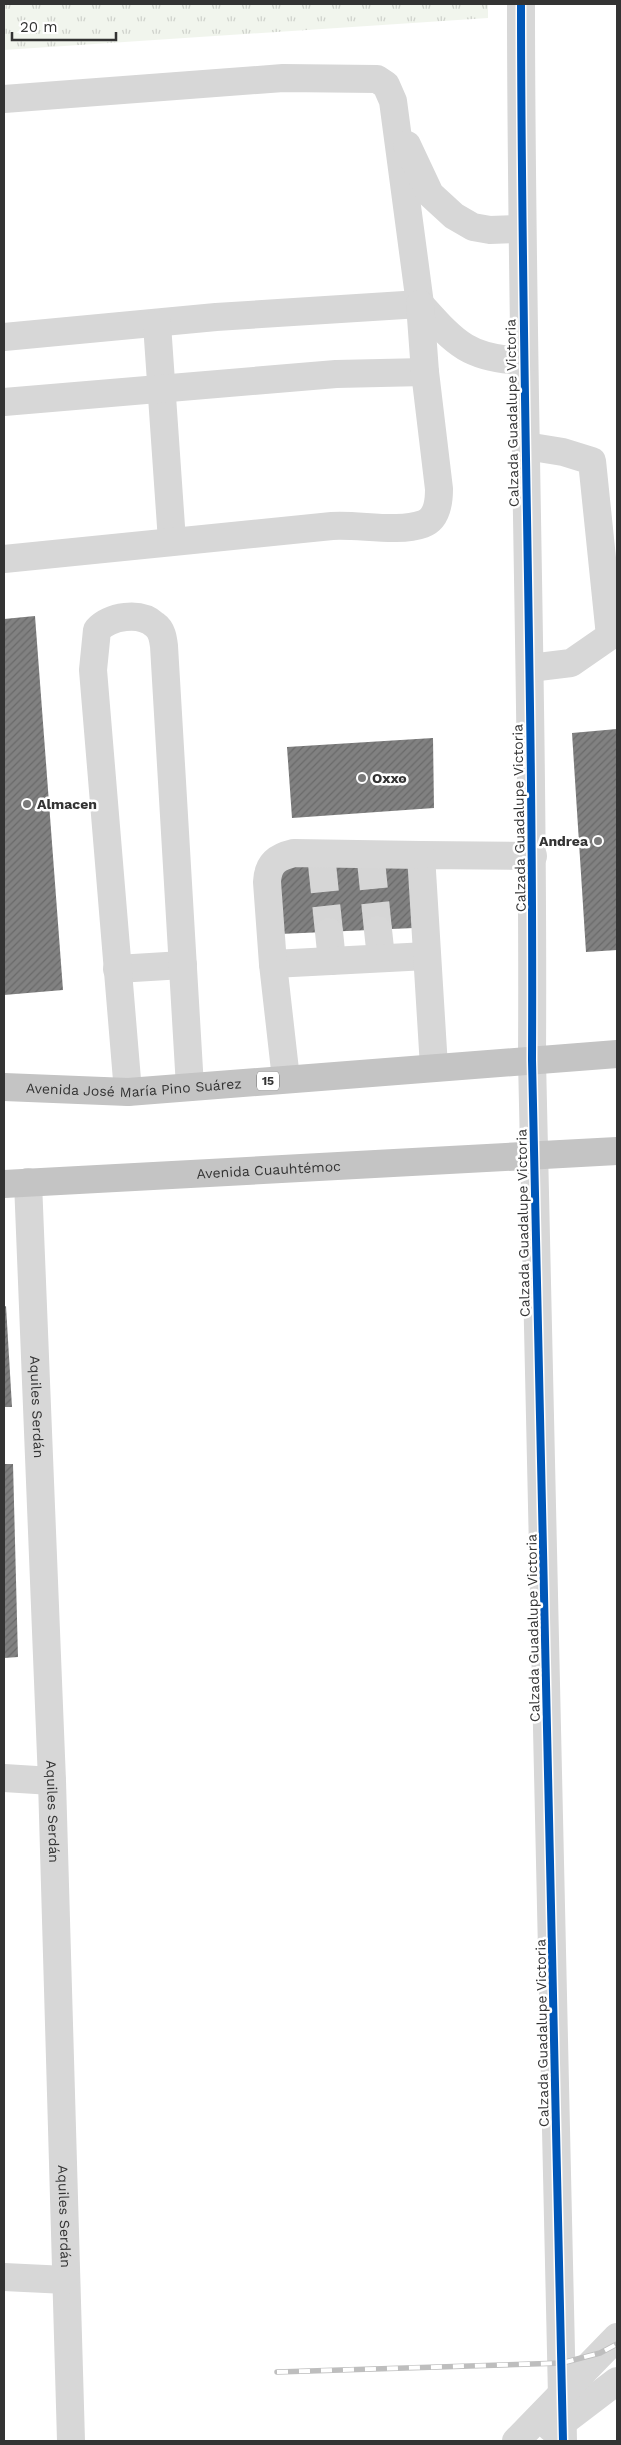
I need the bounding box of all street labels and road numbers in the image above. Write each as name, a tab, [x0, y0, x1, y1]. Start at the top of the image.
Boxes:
street label: Calzada Guadalupe Victoria	[502, 319, 522, 507]
street label: Calzada Guadalupe Victoria	[509, 724, 529, 912]
road number: 15	[257, 1072, 279, 1090]
street label: Avenida José María Pino Suárez	[26, 1075, 242, 1100]
street label: Calzada Guadalupe Victoria	[513, 1129, 533, 1317]
street label: Avenida Cuauhtémoc	[196, 1158, 341, 1182]
street label: Aquiles Serdán	[27, 1355, 47, 1458]
street label: Calzada Guadalupe Victoria	[523, 1534, 543, 1722]
street label: Aquiles Serdán	[43, 1760, 62, 1863]
street label: Calzada Guadalupe Victoria	[532, 1939, 552, 2127]
street label: Aquiles Serdán	[55, 2165, 74, 2268]

